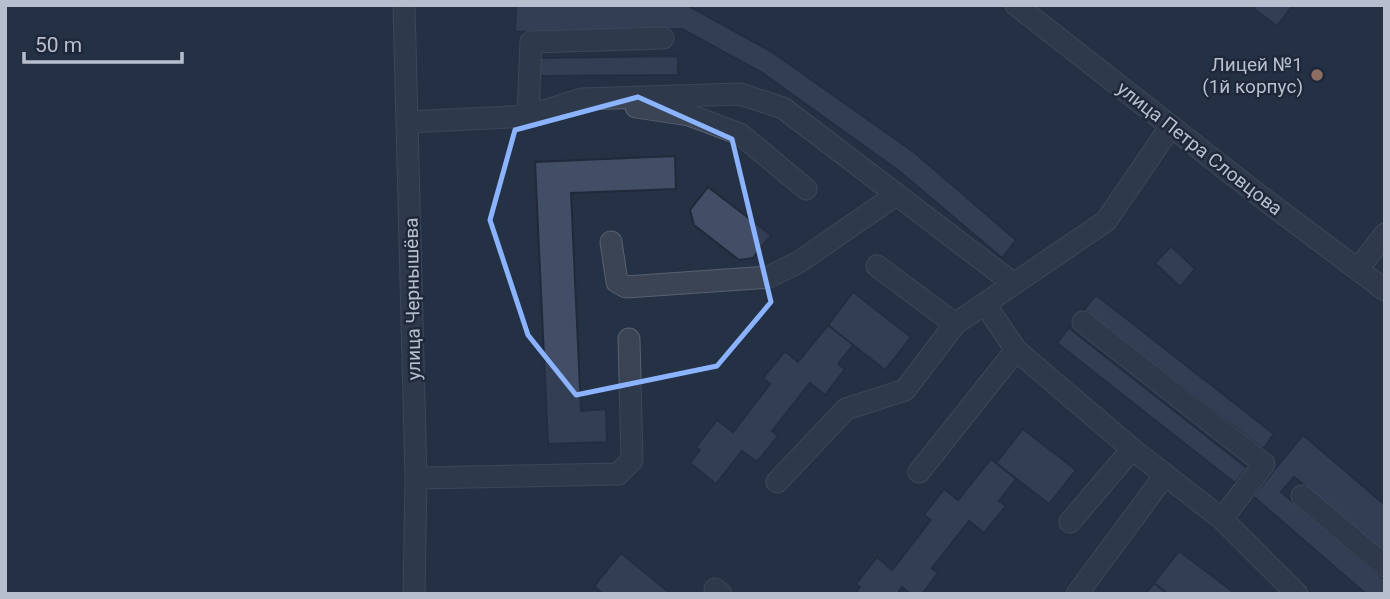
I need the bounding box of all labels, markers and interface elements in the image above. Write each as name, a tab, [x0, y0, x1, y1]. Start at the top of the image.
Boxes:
scale bar	[24, 21, 182, 65]
text: 50 m	[35, 33, 82, 57]
place label: Лицей №1 (1й корпус)	[1202, 53, 1303, 98]
marker: Лицей №1 (1й корпус)	[1309, 67, 1325, 83]
street label: улица Петра Словцова	[1112, 77, 1287, 220]
street label: улица Чернышёва	[400, 217, 425, 381]

